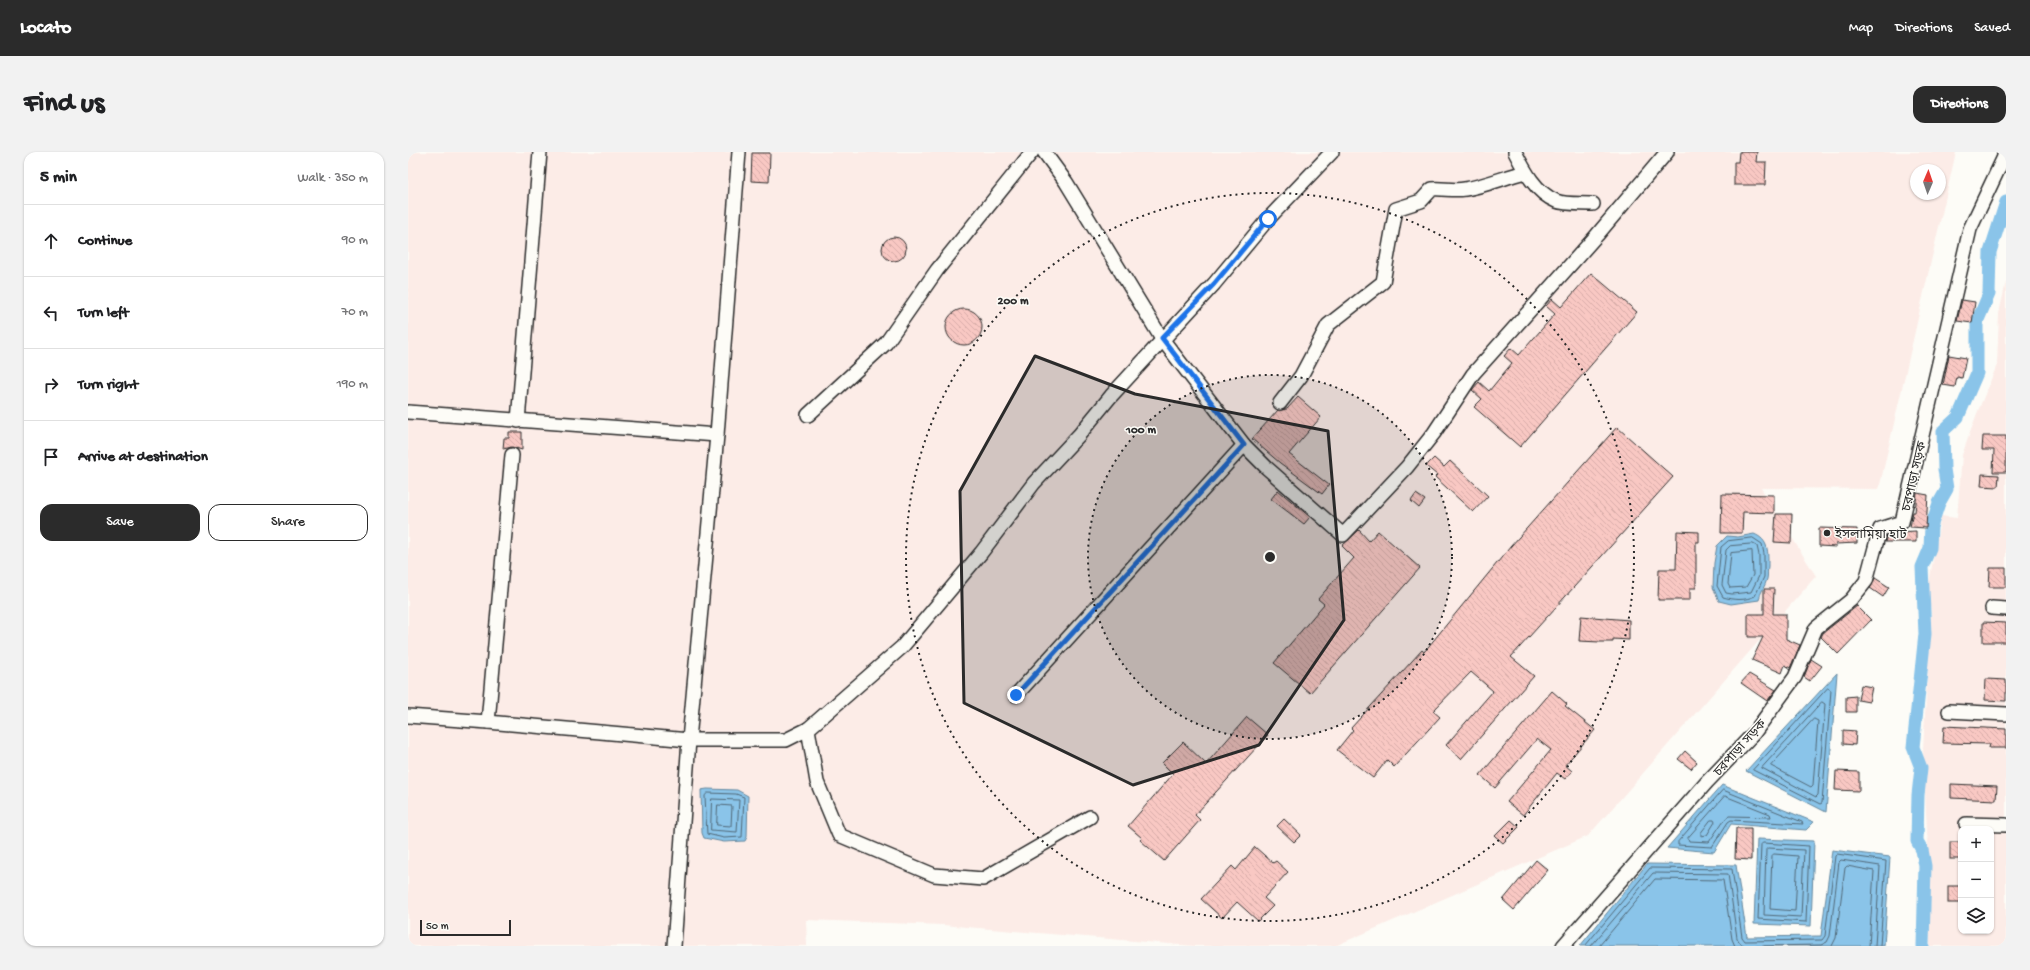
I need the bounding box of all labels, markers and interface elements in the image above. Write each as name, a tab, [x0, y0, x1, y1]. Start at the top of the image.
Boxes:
text: Locato	[20, 17, 71, 40]
text: Map	[1849, 20, 1873, 37]
text: Directions	[1895, 20, 1952, 37]
text: Saved	[1974, 20, 2010, 37]
button: Directions	[1913, 86, 2006, 123]
text: Find us	[24, 88, 104, 121]
north arrow	[1910, 164, 1946, 200]
text: 5 min	[40, 168, 77, 188]
text: Walk · 350 m	[298, 171, 368, 186]
route start	[1259, 210, 1277, 228]
icon: ahead	[40, 230, 62, 252]
text: Continue	[78, 232, 132, 250]
text: 90 m	[342, 233, 368, 248]
text: 200 m	[998, 295, 1029, 309]
icon: left	[40, 302, 62, 324]
text: Turn left	[78, 304, 129, 322]
text: 70 m	[342, 305, 368, 320]
icon: right	[40, 374, 62, 396]
text: Turn right	[78, 376, 138, 394]
text: 190 m	[337, 377, 368, 392]
text: 100 m	[1125, 424, 1156, 438]
street label: চরপাড়া সড়ক	[1900, 440, 1931, 514]
icon: arrive	[40, 446, 62, 468]
text: Arrive at destination	[78, 448, 208, 466]
button: Save	[40, 504, 200, 541]
button: Share	[208, 504, 368, 541]
place label: ইসলামিয়া হাট	[1834, 526, 1907, 543]
marker: ইসলামিয়া হাট	[1822, 528, 1832, 538]
centre of rings	[1263, 550, 1277, 564]
route end	[1007, 686, 1025, 704]
street label: চরপাড়া সড়ক	[1711, 717, 1771, 781]
map controls	[1958, 826, 1994, 934]
button: +	[1958, 826, 1994, 862]
button: −	[1958, 862, 1994, 898]
button: layers	[1958, 898, 1994, 934]
scale bar	[420, 918, 511, 937]
text: 50 m	[426, 921, 448, 933]

